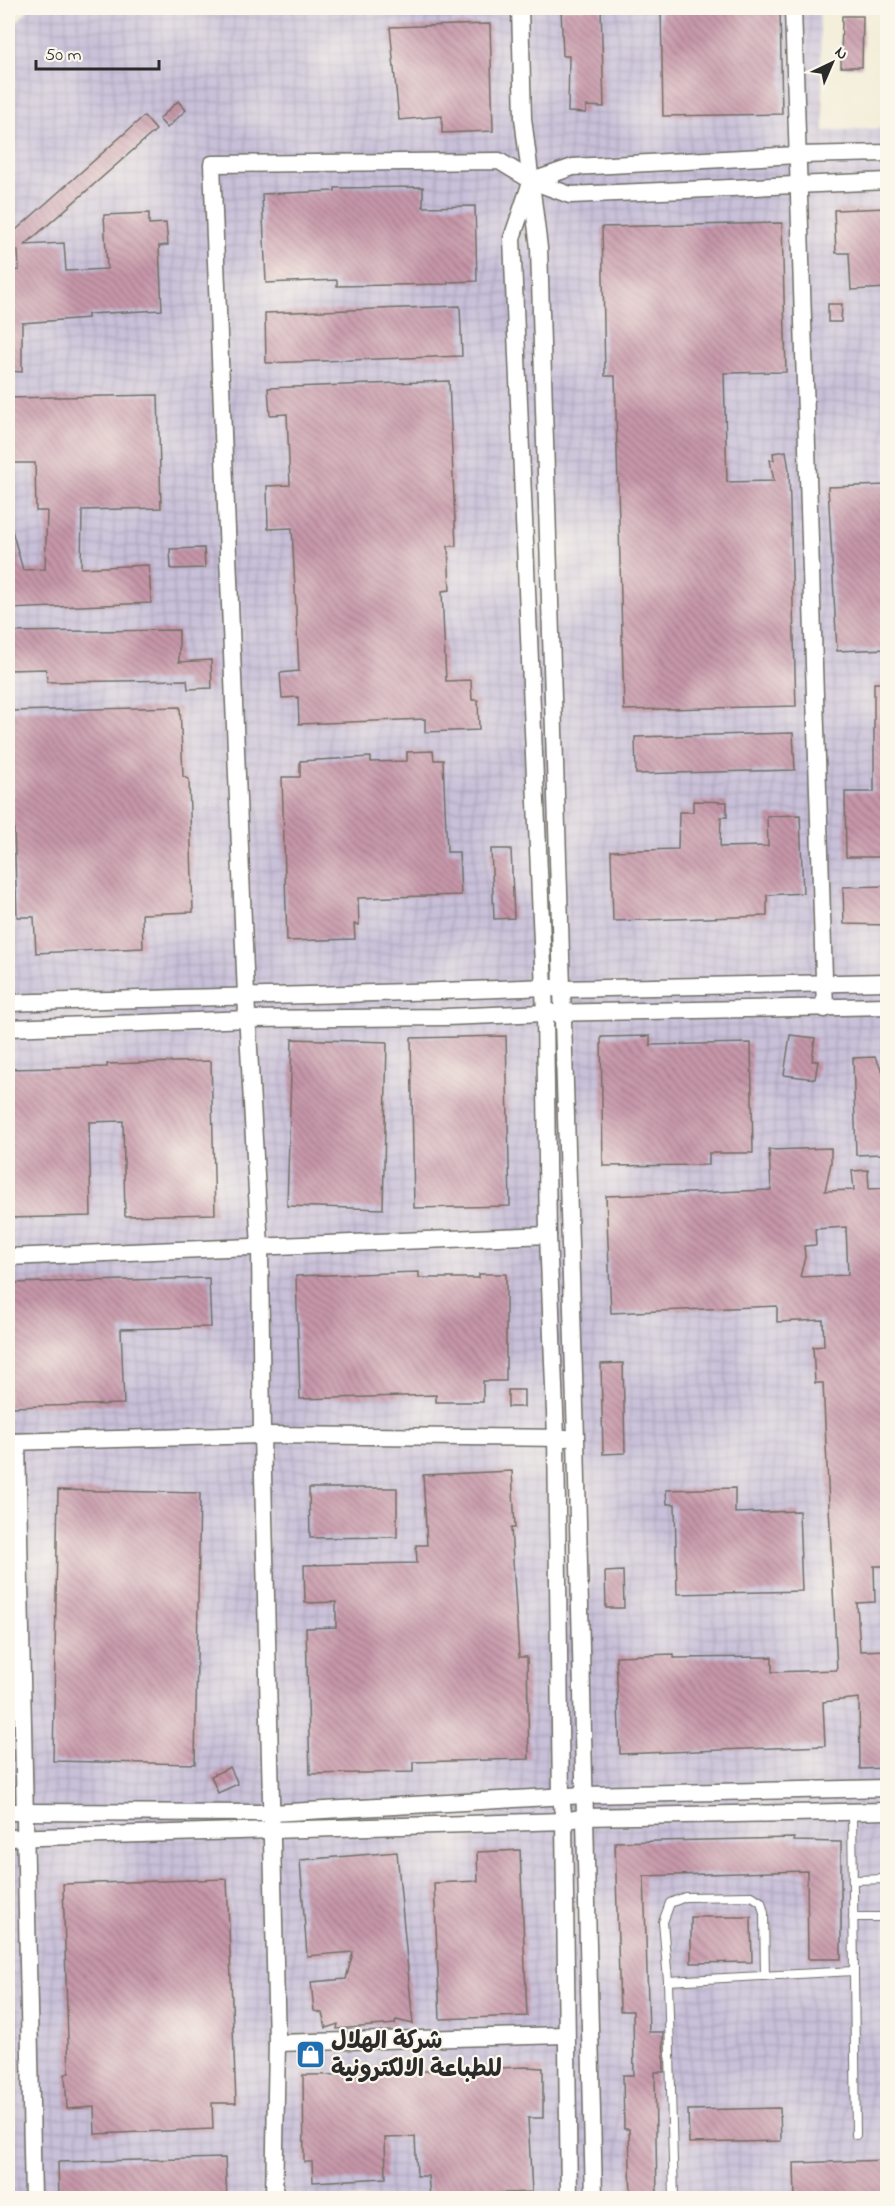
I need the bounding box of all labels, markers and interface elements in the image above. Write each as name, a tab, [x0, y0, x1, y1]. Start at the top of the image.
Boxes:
scale bar	[36, 33, 159, 71]
north arrow	[802, 33, 862, 93]
text: N	[829, 41, 853, 66]
text: 50 m	[45, 43, 82, 69]
place label: شركة الهلال للطباعة الالكترونية	[331, 2025, 502, 2088]
shop icon: شركة الهلال للطباعة الالكترونية	[294, 2038, 326, 2070]

